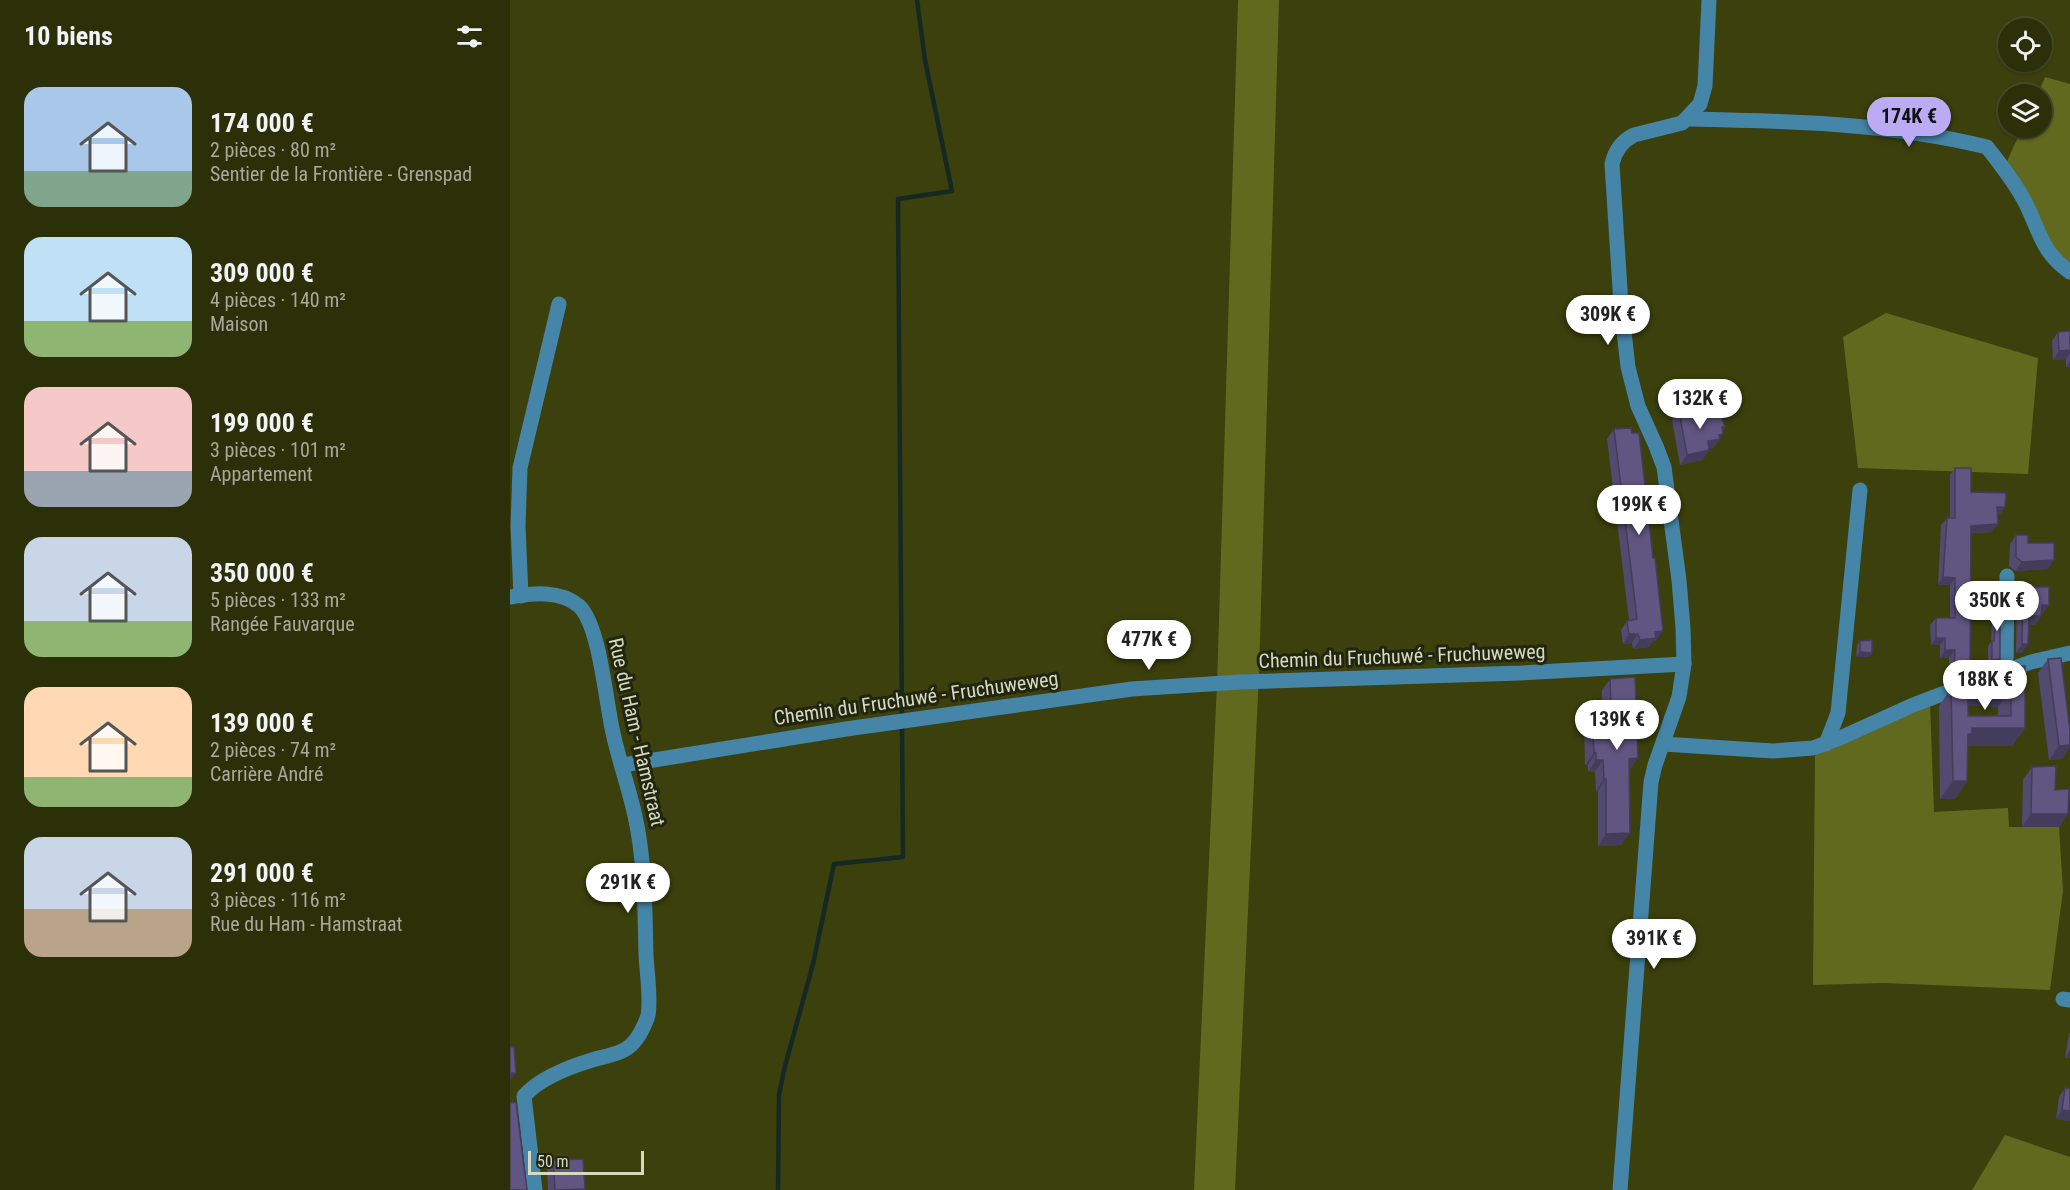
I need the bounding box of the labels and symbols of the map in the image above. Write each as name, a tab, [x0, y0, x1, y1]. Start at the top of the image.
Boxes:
pin: 174K €	[1860, 97, 1958, 148]
pin: 309K €	[1559, 295, 1657, 346]
pin: 132K €	[1651, 379, 1749, 430]
pin: 199K €	[1590, 485, 1688, 536]
pin: 350K €	[1948, 581, 2046, 632]
pin: 477K €	[1100, 620, 1198, 671]
street label: Rue du Ham - Hamstraat	[604, 636, 670, 829]
street label: Chemin du Fruchuwé - Fruchuweweg	[1258, 639, 1546, 673]
pin: 188K €	[1936, 660, 2034, 711]
street label: Chemin du Fruchuwé - Fruchuweweg	[772, 666, 1060, 730]
pin: 139K €	[1568, 700, 1666, 751]
pin: 291K €	[579, 863, 677, 914]
pin: 391K €	[1605, 919, 1703, 970]
scale bar	[528, 1148, 644, 1176]

